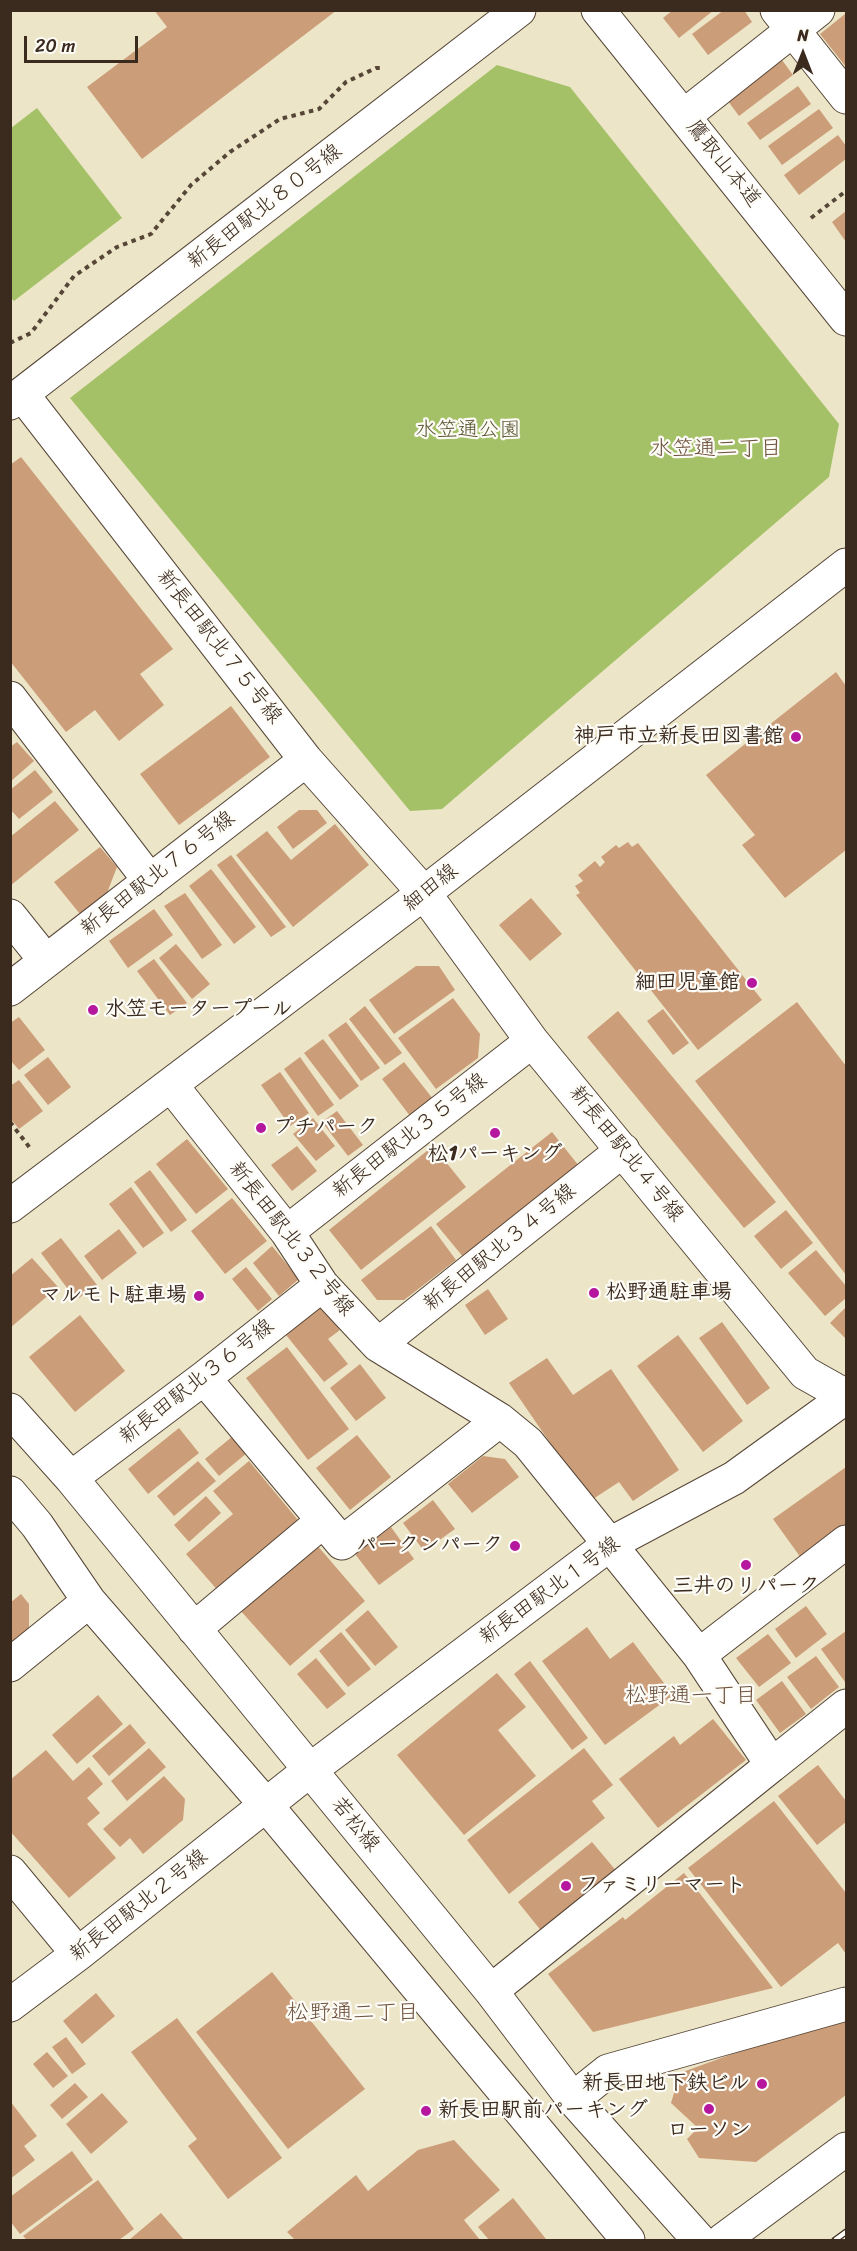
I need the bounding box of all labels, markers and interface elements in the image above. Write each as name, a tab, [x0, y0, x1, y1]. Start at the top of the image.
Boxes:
text: N	[797, 21, 809, 50]
scale bar	[27, 24, 141, 62]
north arrow	[773, 24, 833, 84]
text: 20 m	[35, 30, 75, 62]
street label: 鷹取山本道	[680, 115, 766, 213]
street label: 新長田駅北８０号線	[183, 139, 347, 275]
park label: 水笠通公園	[416, 418, 520, 444]
district label: 水笠通二丁目	[650, 436, 782, 462]
street label: 新長田駅北７５号線	[151, 565, 287, 729]
place label: 神戸市立新長田図書館	[574, 724, 784, 750]
marker: 神戸市立新長田図書館	[789, 730, 803, 744]
street label: 新長田駅北７６号線	[76, 806, 240, 942]
street label: 細田線	[398, 859, 464, 917]
place label: 細田児童館	[635, 970, 740, 996]
marker: 細田児童館	[745, 976, 759, 990]
place label: 水笠モータープール	[105, 997, 293, 1023]
marker: 水笠モータープール	[86, 1003, 100, 1017]
street label: 新長田駅北３５号線	[328, 1068, 492, 1204]
street label: 新長田駅北４号線	[563, 1081, 689, 1227]
place label: プチパーク	[273, 1115, 378, 1141]
marker: プチパーク	[254, 1121, 268, 1135]
marker: 松1パーキング	[488, 1126, 502, 1140]
place label: 松1パーキング	[427, 1142, 563, 1168]
street label: 新長田駅北３２号線	[223, 1157, 359, 1321]
street label: 新長田駅北３４号線	[419, 1179, 581, 1317]
place label: 松野通駐車場	[606, 1280, 732, 1306]
place label: マルモト駐車場	[40, 1283, 187, 1309]
marker: 松野通駐車場	[587, 1286, 601, 1300]
marker: マルモト駐車場	[192, 1289, 206, 1303]
street label: 新長田駅北３６号線	[115, 1314, 279, 1450]
street label: 新長田駅北１号線	[475, 1531, 625, 1651]
place label: パークンパーク	[356, 1533, 503, 1559]
marker: パークンパーク	[508, 1539, 522, 1553]
marker: 三井のリパーク	[739, 1558, 753, 1572]
place label: 三井のリパーク	[673, 1574, 819, 1600]
district label: 松野通一丁目	[625, 1683, 757, 1709]
street label: 若松線	[325, 1793, 385, 1857]
street label: 新長田駅北２号線	[65, 1844, 213, 1968]
place label: ファミリーマート	[578, 1873, 746, 1899]
marker: ファミリーマート	[559, 1879, 573, 1893]
district label: 松野通二丁目	[287, 2000, 419, 2026]
place label: 新長田地下鉄ビル	[582, 2071, 750, 2097]
marker: 新長田地下鉄ビル	[755, 2077, 769, 2091]
place label: 新長田駅前パーキング	[438, 2098, 648, 2124]
marker: ローソン	[702, 2102, 716, 2116]
marker: 新長田駅前パーキング	[419, 2104, 433, 2118]
place label: ローソン	[667, 2118, 751, 2144]

